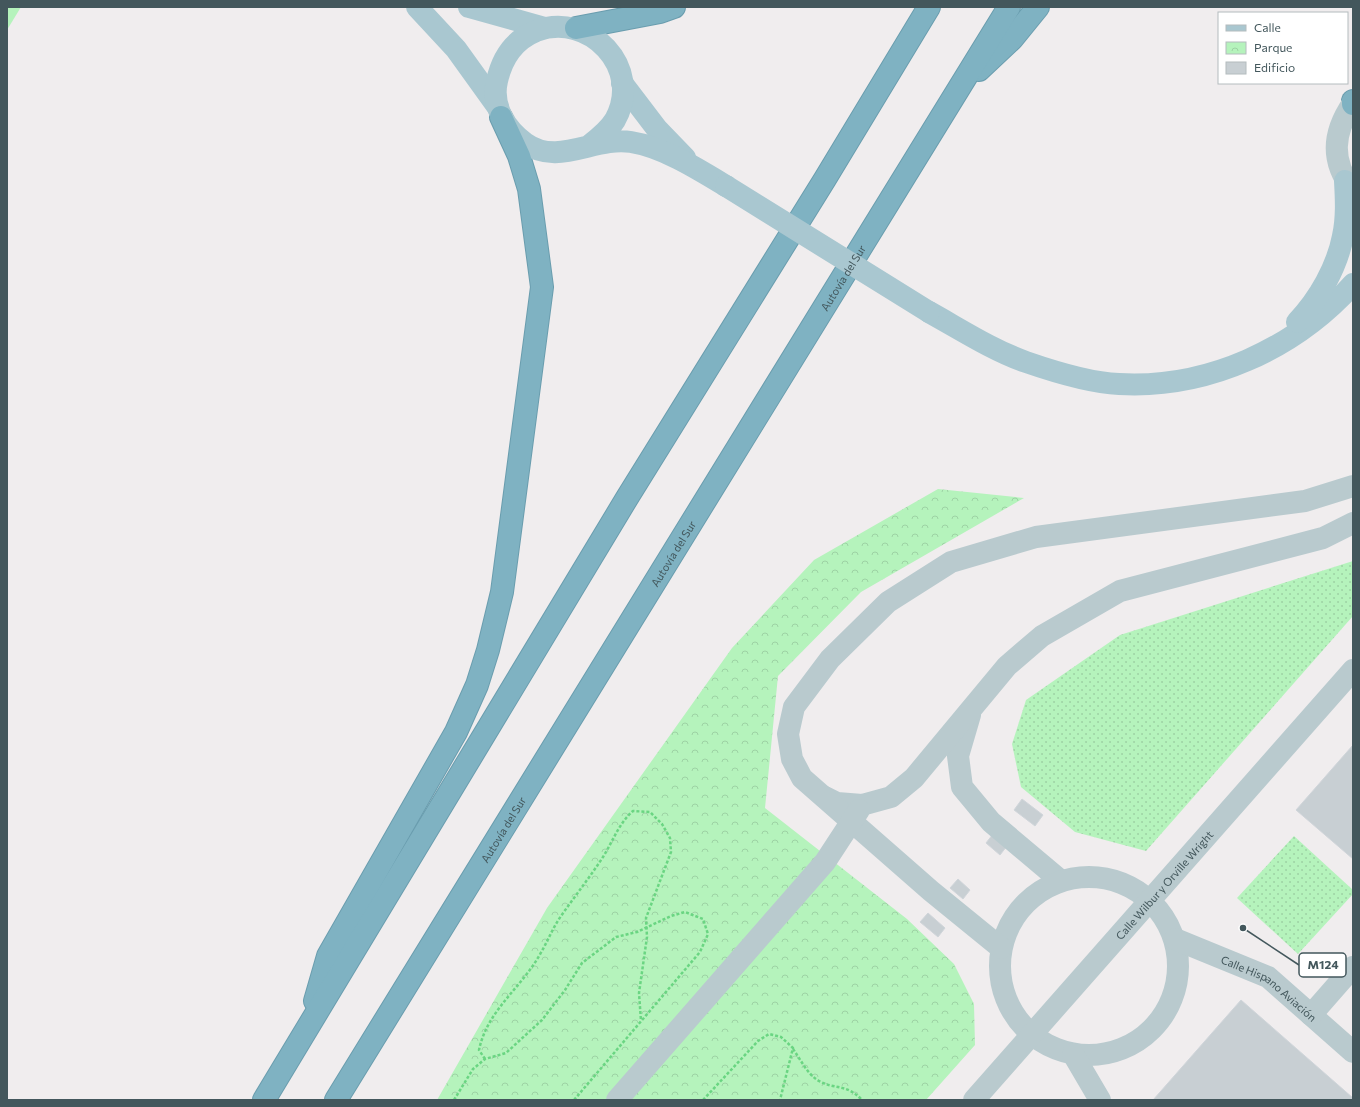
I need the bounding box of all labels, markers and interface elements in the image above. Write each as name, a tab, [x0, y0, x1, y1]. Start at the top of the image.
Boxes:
legend	[1218, 12, 1348, 84]
text: Calle	[1254, 20, 1281, 34]
text: Parque	[1254, 40, 1292, 54]
text: Edificio	[1254, 60, 1295, 74]
street label: Autovía del Sur	[817, 242, 868, 313]
street label: Autovía del Sur	[647, 518, 698, 589]
street label: Autovía del Sur	[478, 793, 528, 865]
street label: Calle Wilbur y Orville Wright	[1112, 827, 1216, 942]
street label: Calle Hispano Aviación	[1219, 952, 1319, 1024]
callout: M124	[1299, 953, 1346, 977]
text: M124	[1307, 957, 1339, 971]

